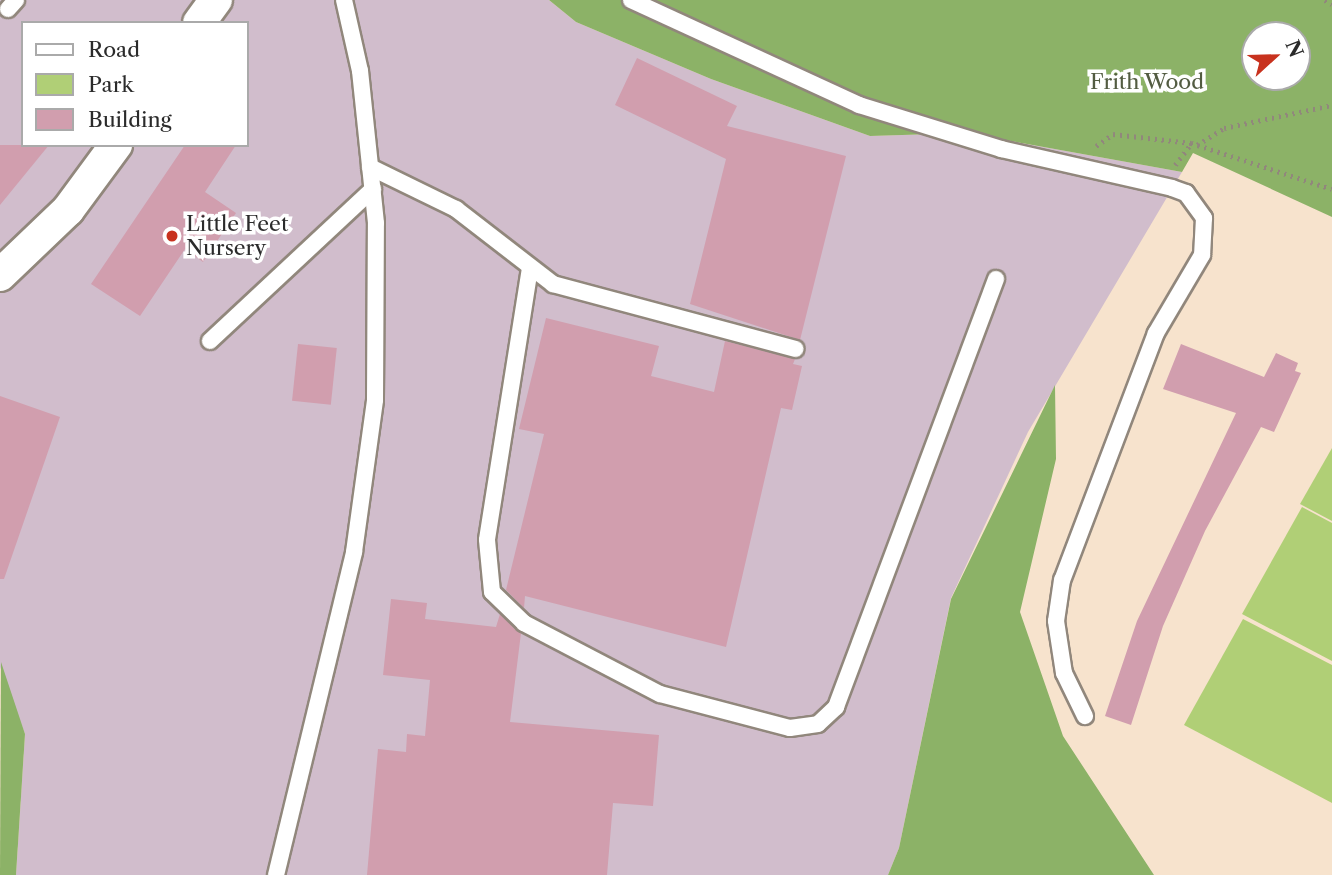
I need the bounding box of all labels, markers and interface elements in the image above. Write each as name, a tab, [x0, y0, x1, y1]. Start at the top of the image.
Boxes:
legend	[21, 21, 248, 147]
north arrow	[1241, 21, 1311, 91]
text: Road	[88, 37, 140, 62]
text: N	[1280, 37, 1308, 61]
park label: Frith Wood	[1090, 69, 1204, 95]
text: Park	[88, 72, 134, 97]
text: Building	[88, 107, 172, 132]
place label: Little Feet Nursery	[186, 211, 288, 261]
marker: Little Feet Nursery	[164, 228, 180, 244]

